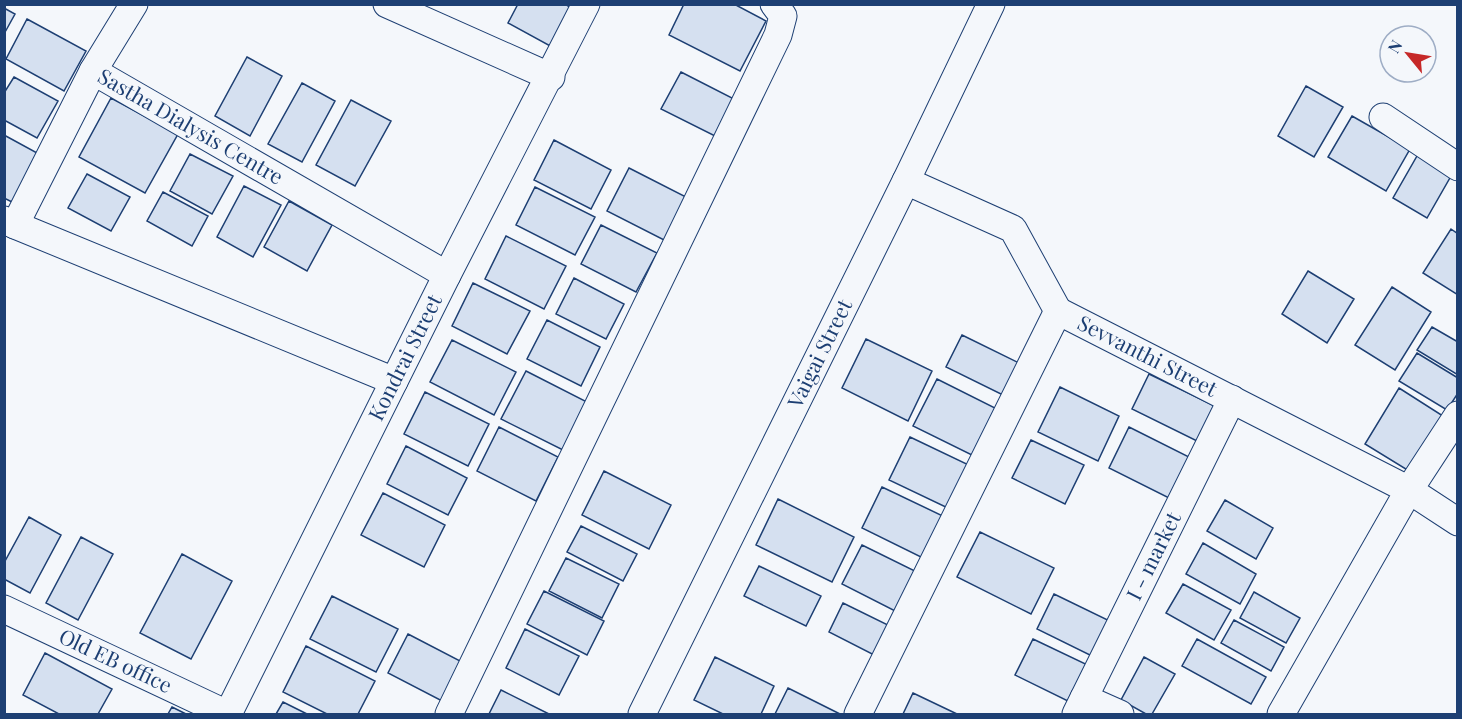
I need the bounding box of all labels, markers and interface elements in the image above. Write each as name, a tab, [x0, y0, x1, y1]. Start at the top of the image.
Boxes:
north arrow	[1378, 24, 1438, 84]
text: N	[1383, 36, 1407, 57]
street label: Sastha Dialysis Centre	[94, 61, 289, 190]
street label: Kondrai Street	[361, 289, 447, 425]
street label: Vaigai Street	[780, 293, 858, 413]
street label: Sevvanthi Street	[1074, 307, 1223, 402]
street label: I - market	[1119, 506, 1186, 604]
street label: Old EB office	[55, 621, 177, 698]

